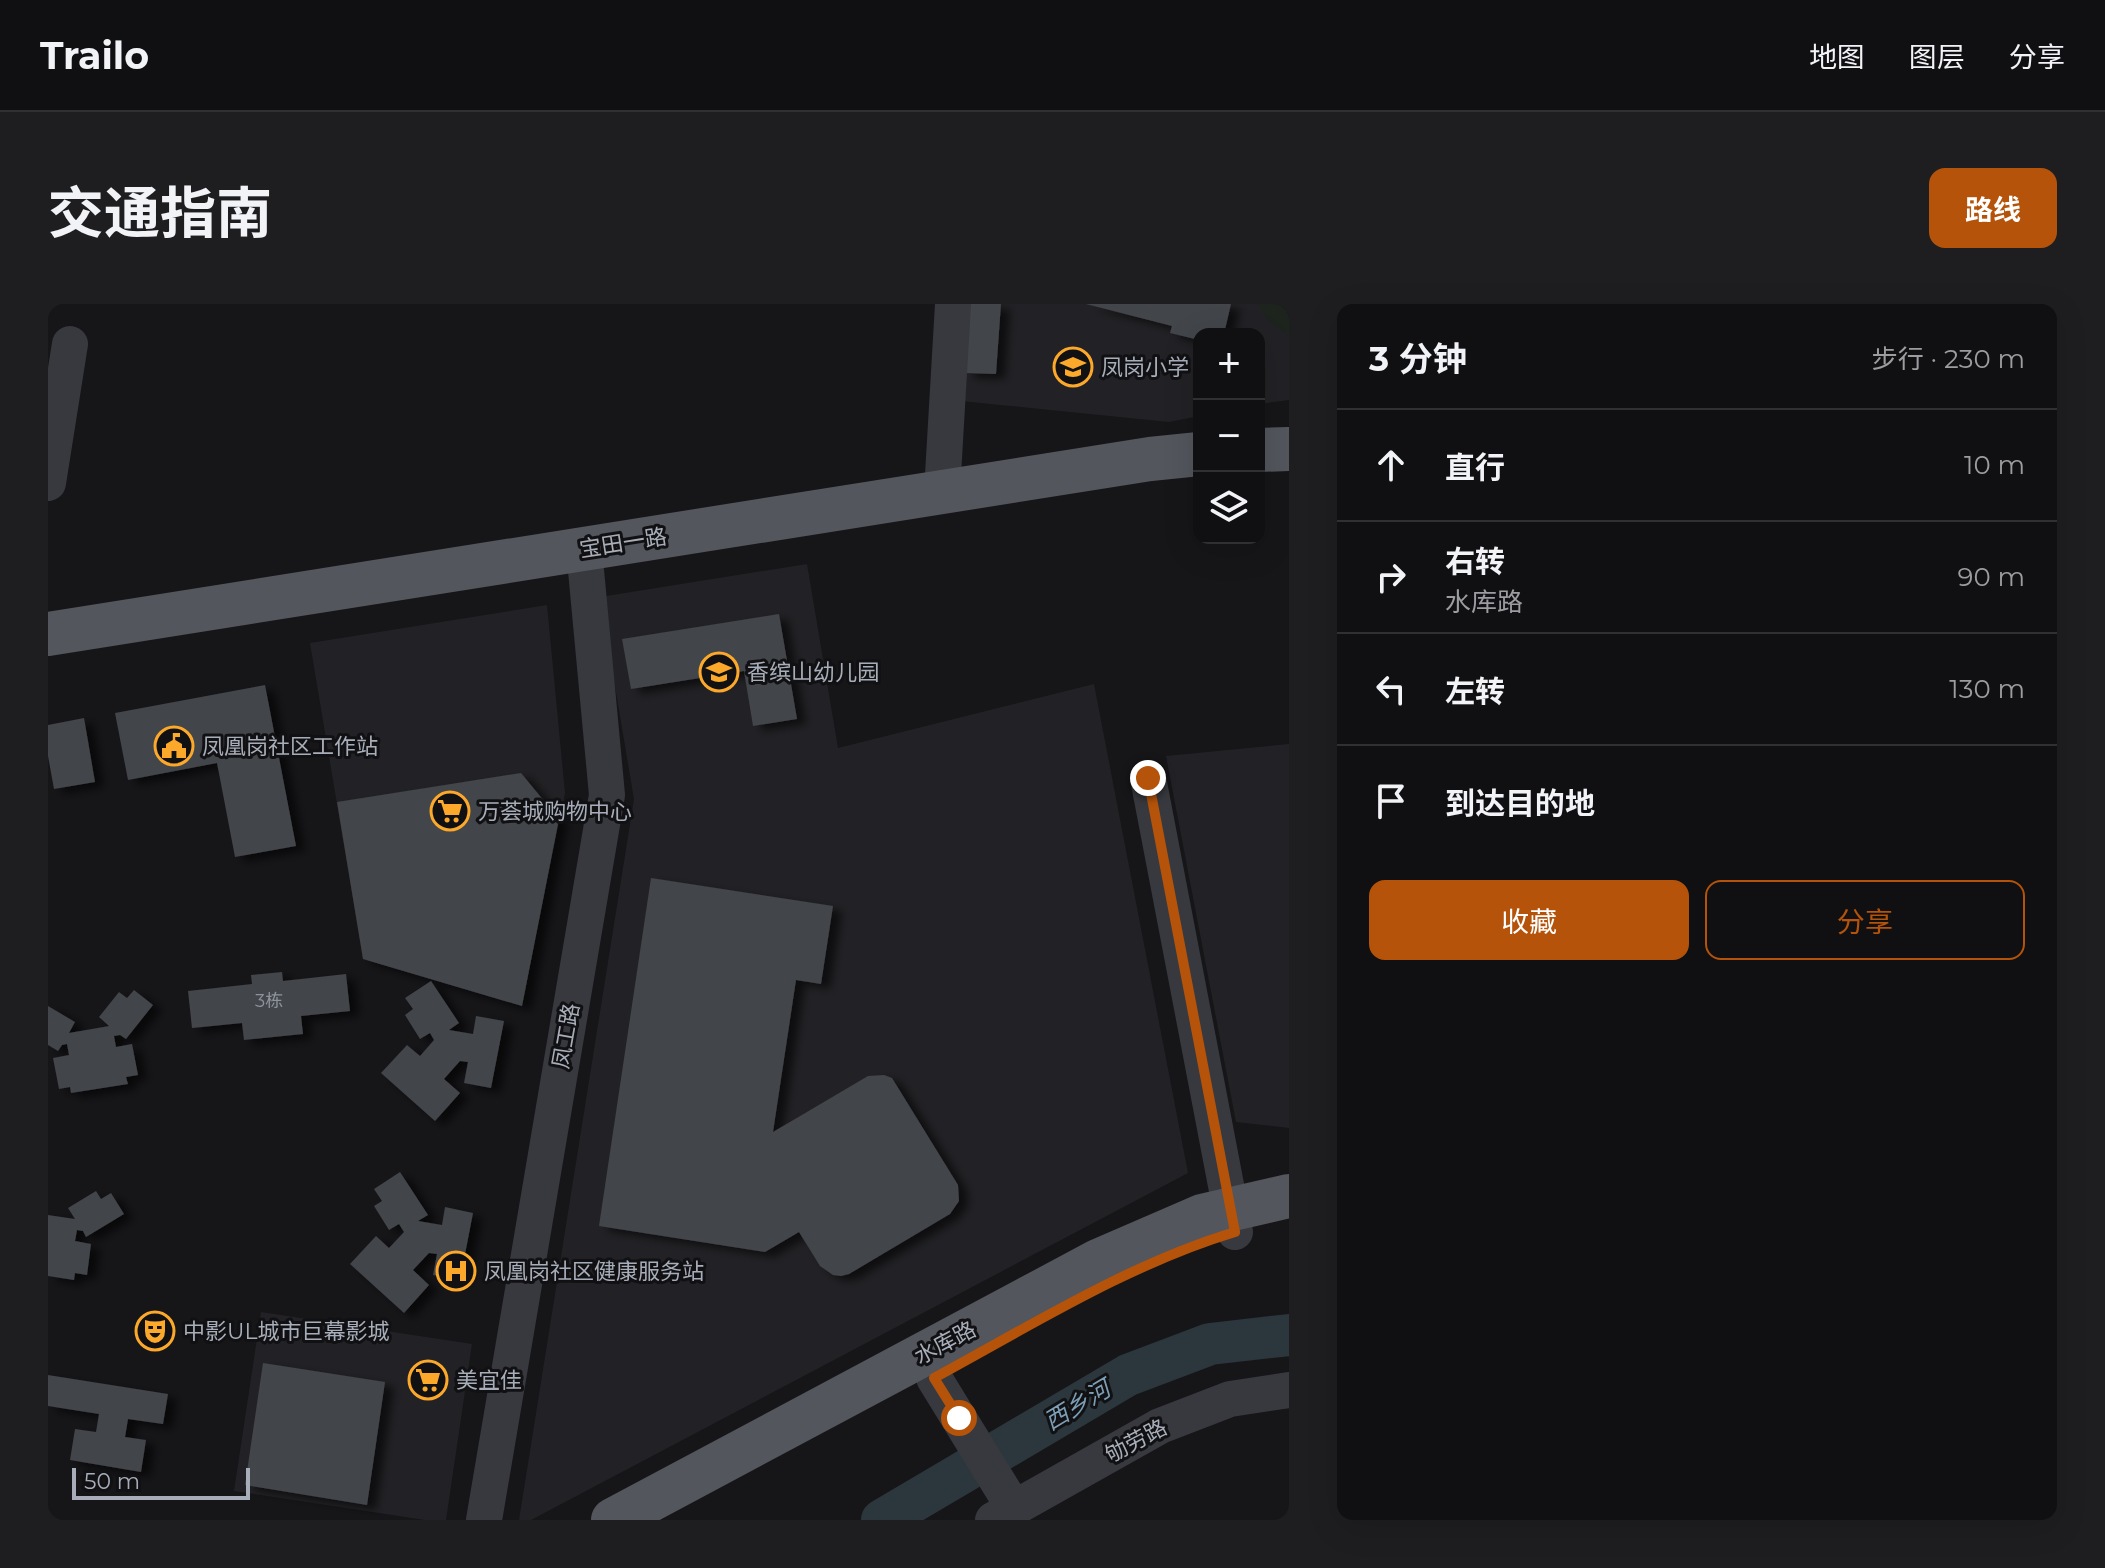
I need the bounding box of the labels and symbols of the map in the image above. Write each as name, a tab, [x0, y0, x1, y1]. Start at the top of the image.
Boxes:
school or university icon: 凤岗小学	[1052, 346, 1094, 388]
place label: 凤岗小学	[1101, 354, 1189, 381]
street label: 宝田一路	[577, 523, 669, 563]
school or university icon: 香缤山幼儿园	[698, 651, 740, 693]
place label: 香缤山幼儿园	[747, 659, 879, 686]
public building icon: 凤凰岗社区工作站	[153, 725, 195, 767]
place label: 凤凰岗社区工作站	[202, 733, 378, 760]
route end	[1130, 760, 1166, 796]
supermarket icon: 万荟城购物中心	[429, 790, 471, 832]
place label: 万荟城购物中心	[478, 798, 632, 825]
house number: 3栋	[255, 990, 283, 1012]
street label: 凤工路	[547, 1001, 585, 1071]
hospital icon: 凤凰岗社区健康服务站	[435, 1250, 477, 1292]
place label: 凤凰岗社区健康服务站	[484, 1258, 704, 1285]
theatre icon: 中影UL城市巨幕影城	[134, 1310, 176, 1352]
street label: 水库路	[910, 1316, 980, 1370]
place label: 中影UL城市巨幕影城	[183, 1318, 389, 1345]
supermarket icon: 美宜佳	[407, 1359, 449, 1401]
place label: 美宜佳	[456, 1367, 522, 1394]
water label: 西乡河	[1039, 1372, 1119, 1436]
route start	[941, 1400, 977, 1436]
street label: 劬劳路	[1101, 1414, 1171, 1468]
scale bar	[72, 1464, 250, 1500]

